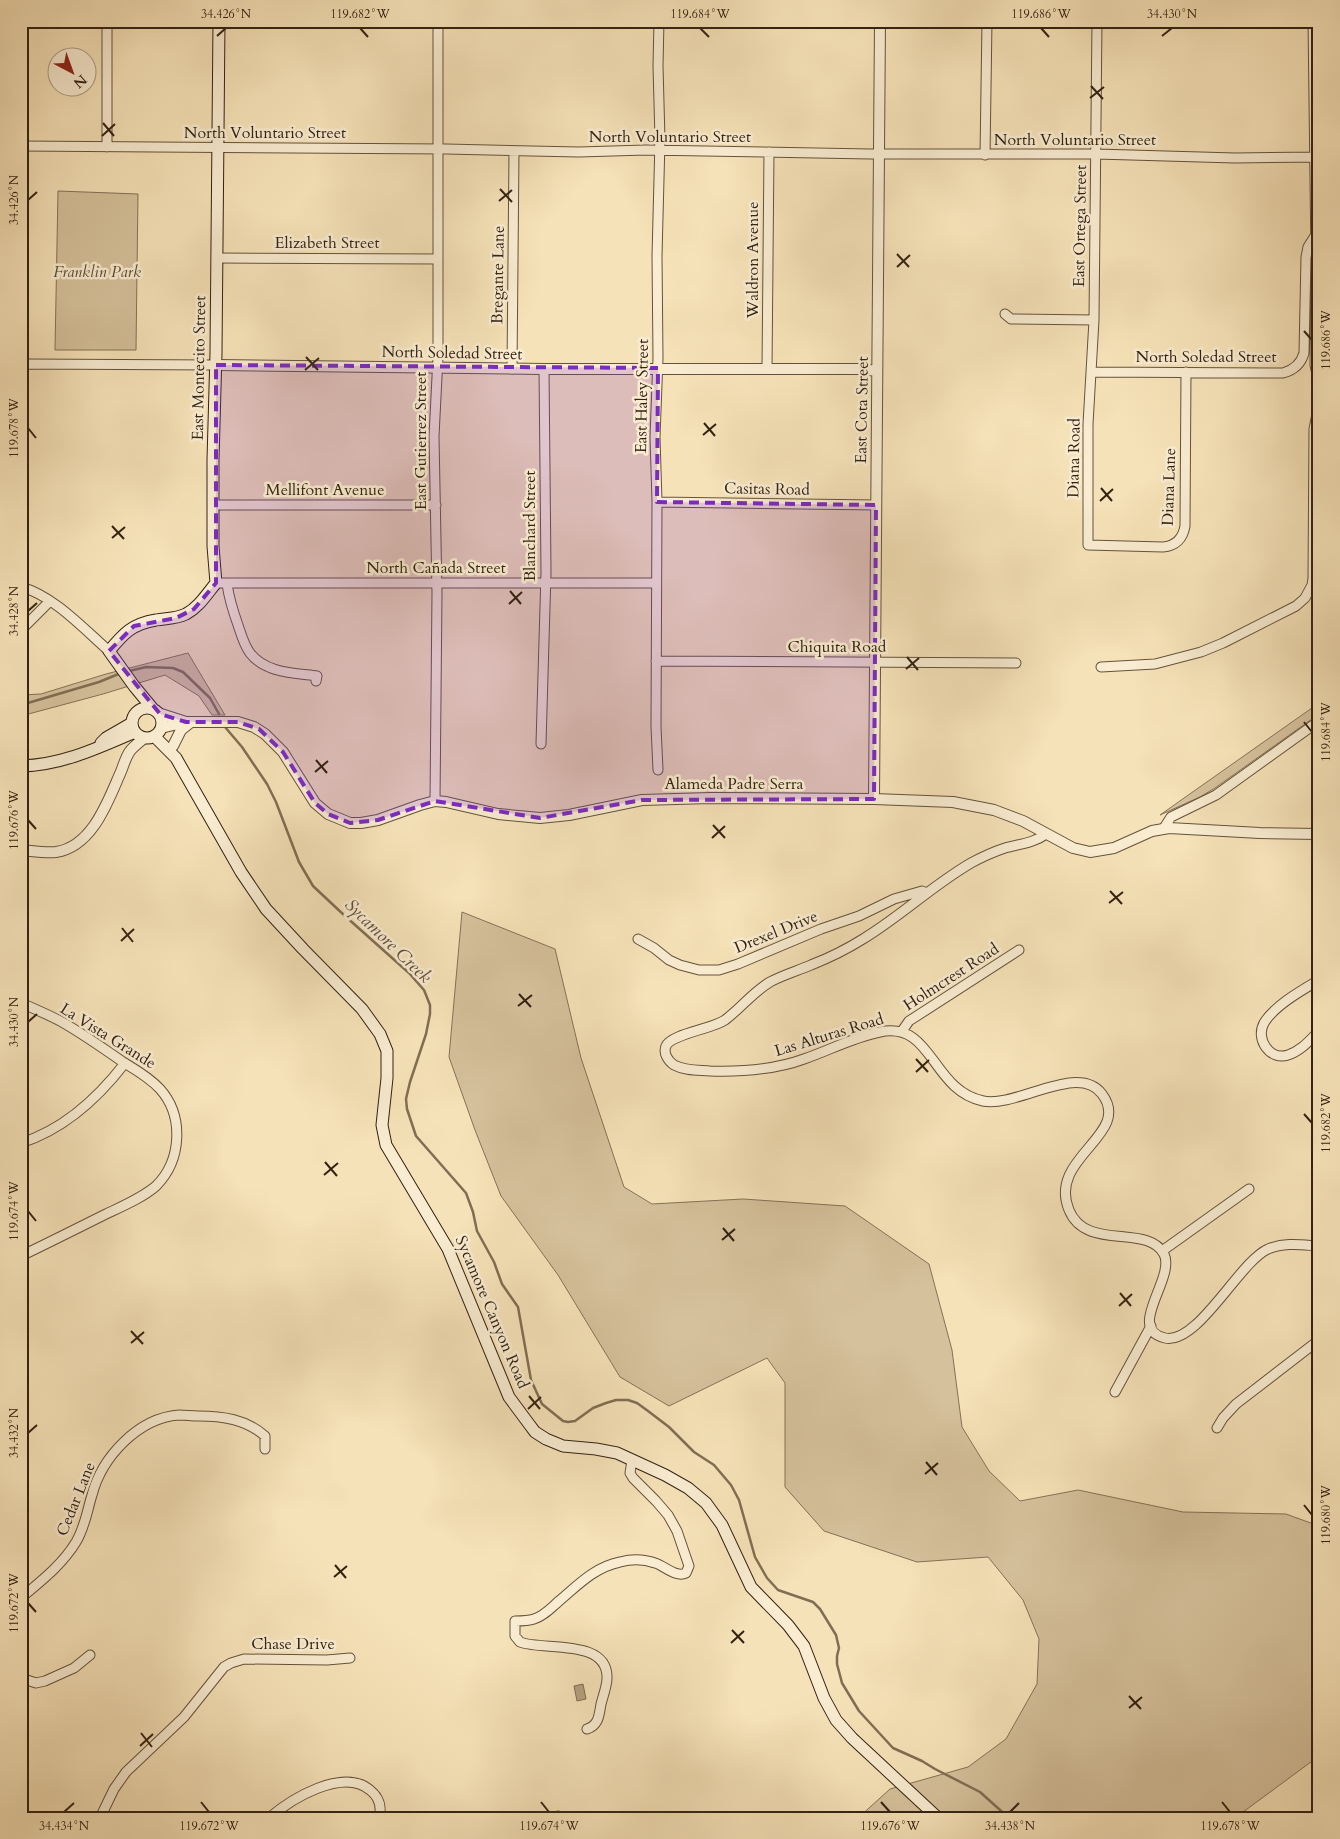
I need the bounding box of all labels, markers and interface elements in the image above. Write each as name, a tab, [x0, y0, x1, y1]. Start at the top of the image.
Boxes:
text: 34.426°N	[201, 6, 252, 22]
text: 119.682°W	[330, 6, 390, 22]
text: 119.684°W	[670, 6, 730, 22]
text: 119.686°W	[1011, 6, 1071, 22]
text: 34.430°N	[1147, 6, 1198, 22]
north arrow	[48, 48, 98, 98]
text: N	[69, 70, 91, 93]
street label: North Voluntario Street	[184, 122, 346, 144]
street label: North Voluntario Street	[589, 126, 751, 148]
street label: North Voluntario Street	[994, 129, 1156, 151]
street label: East Ortega Street	[1068, 165, 1092, 287]
text: 34.426°N	[6, 174, 22, 225]
street label: Waldron Avenue	[742, 202, 764, 319]
street label: Bregante Lane	[486, 226, 510, 324]
street label: Elizabeth Street	[275, 232, 379, 254]
park label: Franklin Park	[53, 261, 141, 283]
street label: East Montecito Street	[187, 295, 211, 441]
text: 119.686°W	[1318, 310, 1334, 370]
street label: East Haley Street	[630, 339, 654, 453]
street label: North Soledad Street	[381, 341, 523, 365]
street label: North Soledad Street	[1136, 346, 1277, 368]
street label: East Cota Street	[850, 356, 874, 464]
street label: East Gutierrez Street	[410, 372, 432, 510]
text: 119.678°W	[6, 398, 22, 458]
street label: Diana Road	[1062, 417, 1086, 498]
street label: Diana Lane	[1157, 448, 1181, 526]
street label: Blanchard Street	[519, 470, 541, 582]
street label: Casitas Road	[724, 477, 811, 501]
street label: Mellifont Avenue	[266, 479, 384, 501]
street label: North Cañada Street	[366, 557, 506, 579]
text: 34.428°N	[6, 585, 22, 636]
street label: Chiquita Road	[788, 636, 887, 658]
text: 119.684°W	[1318, 702, 1334, 762]
street label: Alameda Padre Serra	[664, 773, 804, 795]
text: 119.676°W	[6, 790, 22, 850]
water label: Sycamore Creek	[339, 893, 437, 989]
street label: Drexel Drive	[731, 905, 821, 959]
street label: Holmcrest Road	[899, 938, 1003, 1016]
text: 34.430°N	[6, 996, 22, 1047]
street label: La Vista Grande	[56, 998, 160, 1074]
street label: Las Alturas Road	[772, 1008, 887, 1062]
text: 119.682°W	[1318, 1093, 1334, 1153]
text: 119.674°W	[6, 1181, 22, 1241]
street label: Sycamore Canyon Road	[450, 1232, 534, 1392]
text: 34.432°N	[6, 1407, 22, 1458]
street label: Cedar Lane	[51, 1459, 101, 1539]
text: 119.680°W	[1318, 1485, 1334, 1545]
text: 119.672°W	[6, 1573, 22, 1633]
street label: Chase Drive	[251, 1633, 335, 1655]
text: 34.434°N	[39, 1818, 90, 1834]
text: 119.672°W	[179, 1818, 239, 1834]
text: 119.674°W	[519, 1818, 579, 1834]
text: 119.676°W	[860, 1818, 920, 1834]
text: 34.438°N	[985, 1818, 1036, 1834]
text: 119.678°W	[1200, 1818, 1260, 1834]

